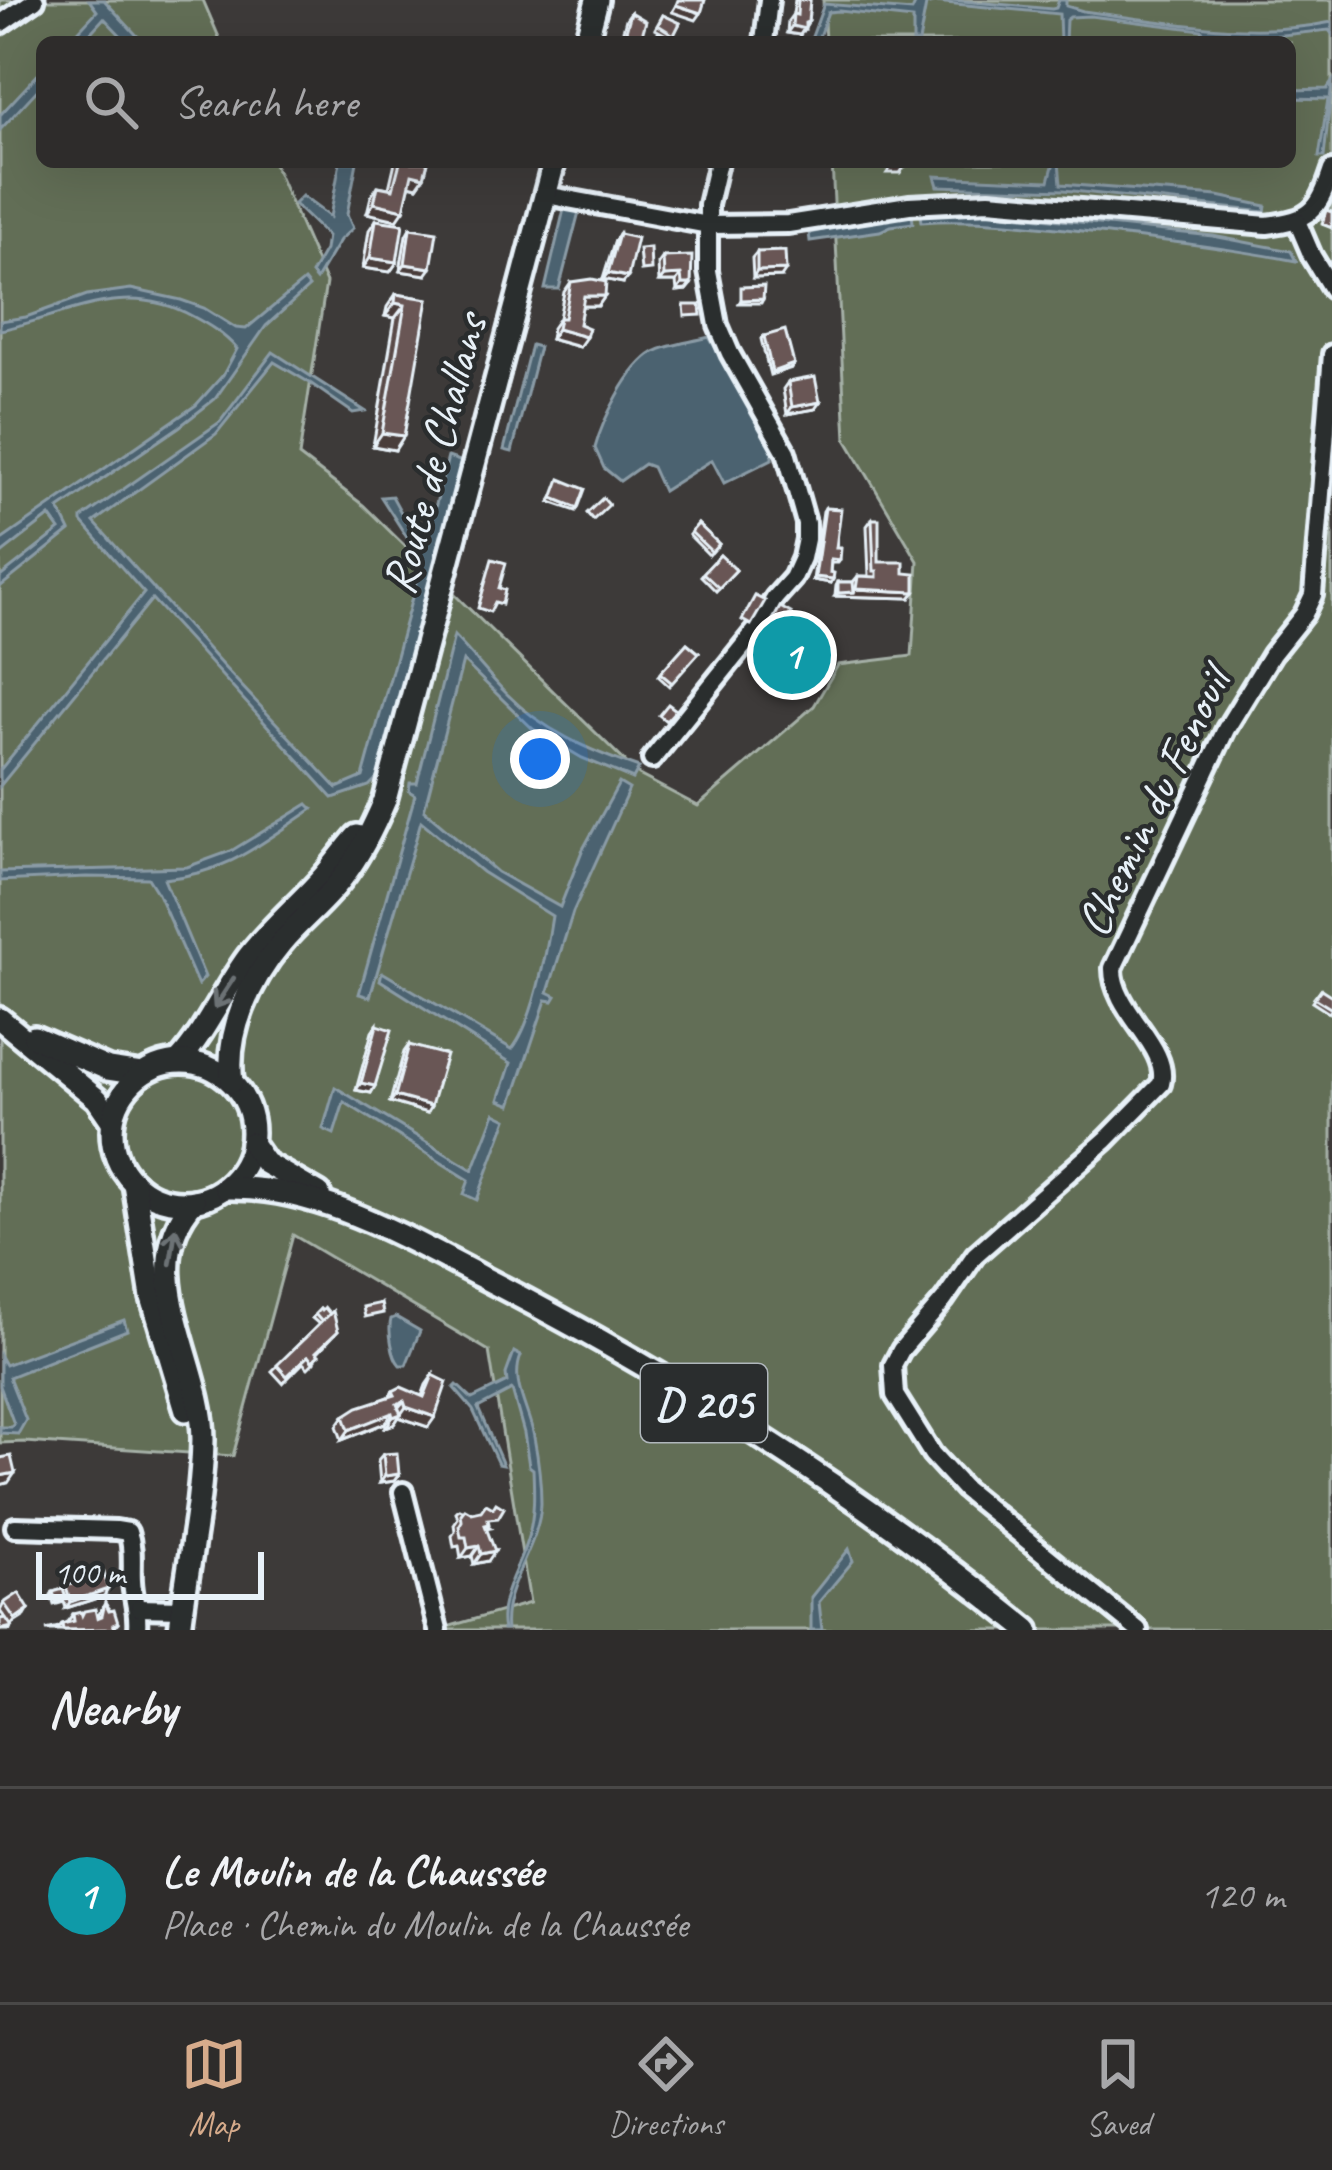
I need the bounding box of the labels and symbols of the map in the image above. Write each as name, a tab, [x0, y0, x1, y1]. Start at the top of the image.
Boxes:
street label: Route de Challans	[368, 303, 501, 600]
pin: 1	[753, 610, 831, 700]
street label: Chemin du Fenouil	[1062, 651, 1247, 946]
your location	[510, 729, 570, 789]
one-way arrow	[211, 976, 236, 1010]
one-way arrow	[162, 1227, 185, 1266]
road number: D 205	[641, 1364, 767, 1442]
scale bar	[36, 1546, 264, 1599]

